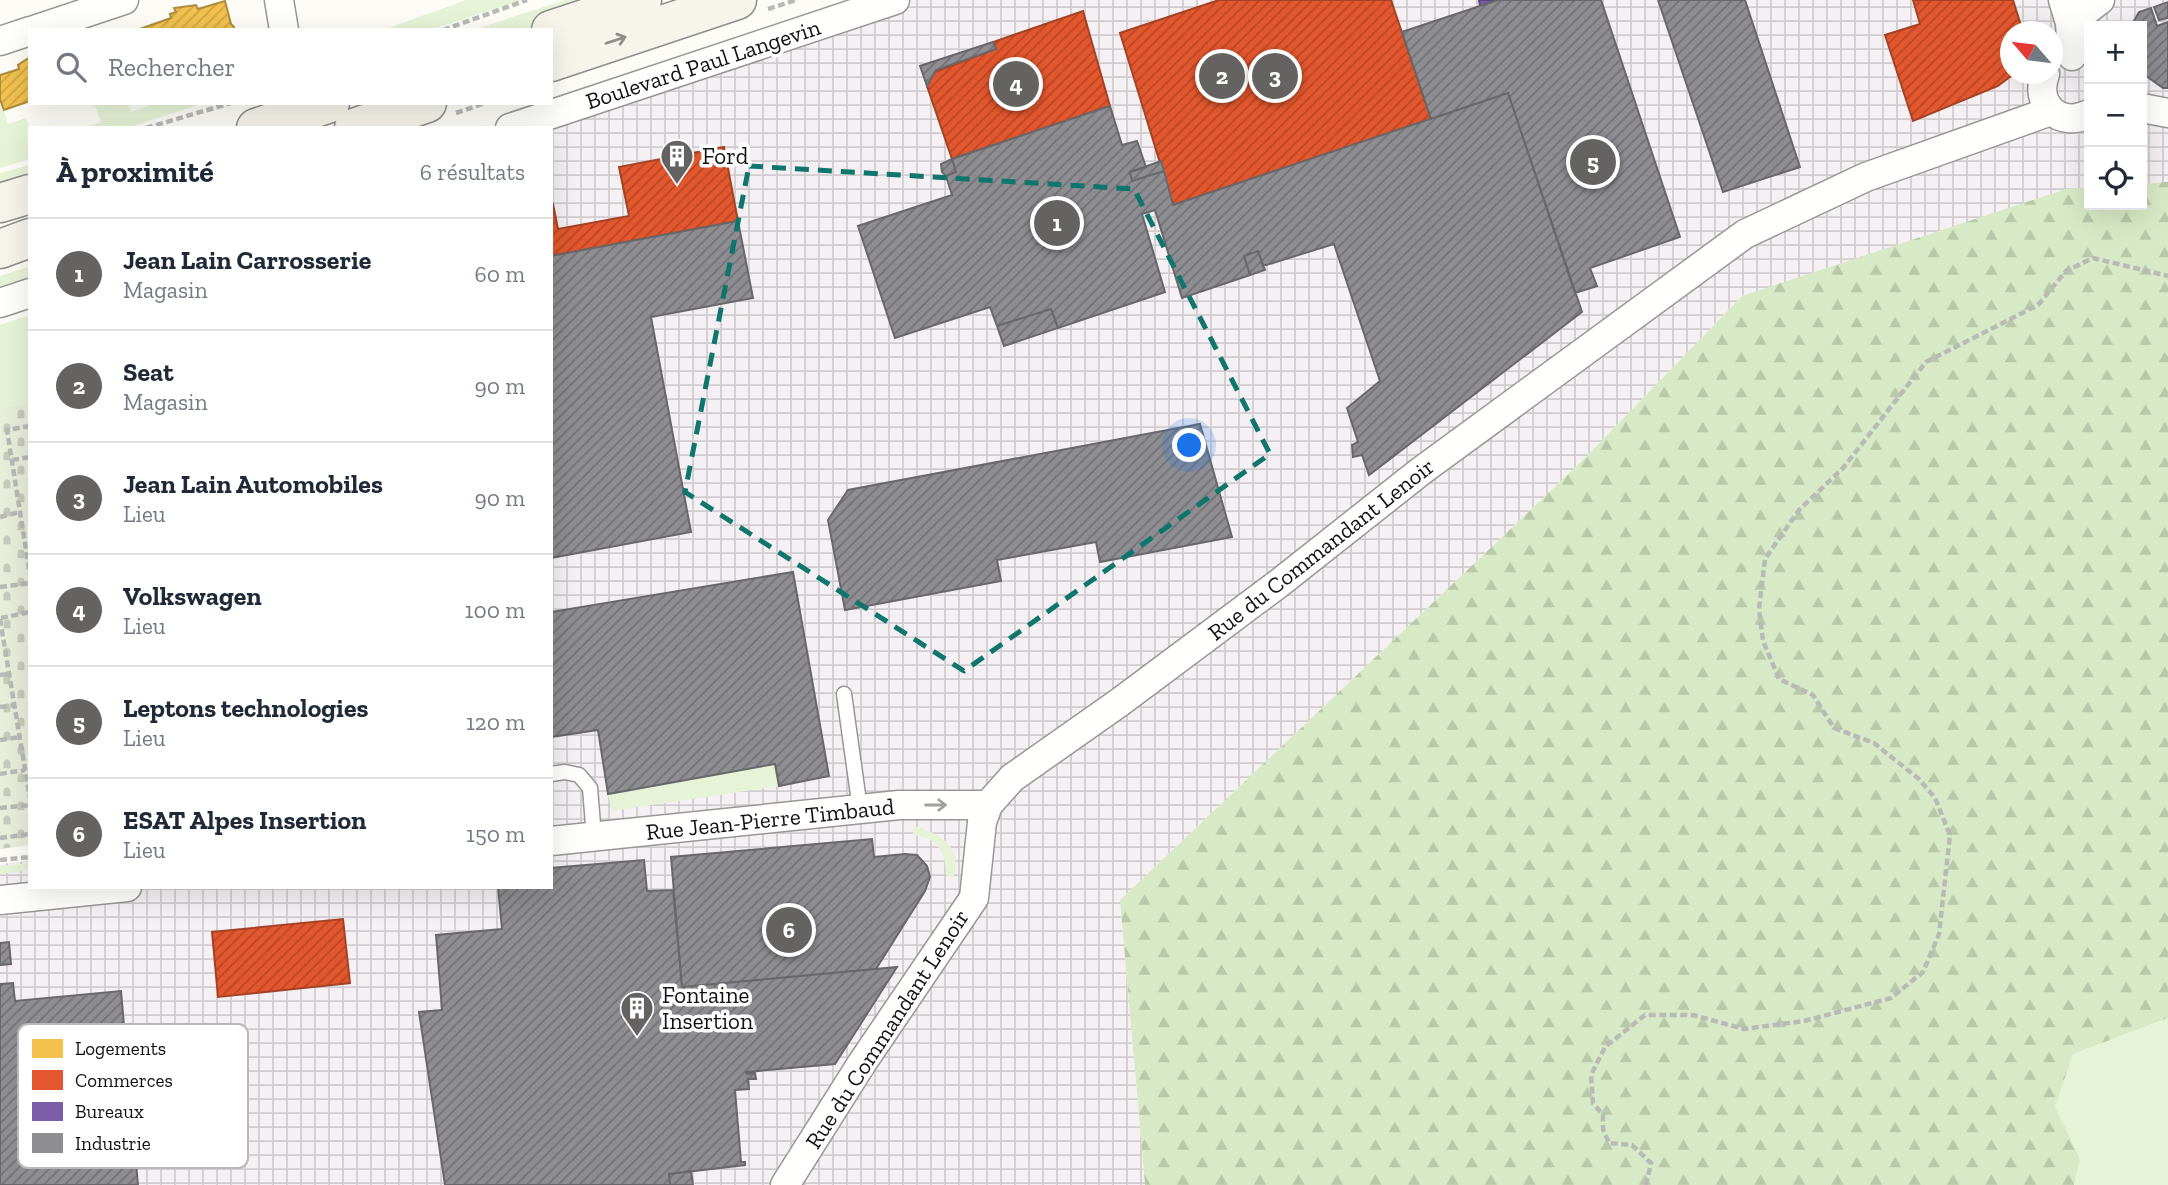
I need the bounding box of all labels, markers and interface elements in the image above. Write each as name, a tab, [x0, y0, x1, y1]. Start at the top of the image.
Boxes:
street label: Boulevard Paul Langevin	[582, 13, 824, 115]
north arrow	[2000, 21, 2063, 84]
map controls	[2084, 21, 2147, 210]
button: +	[2084, 21, 2147, 84]
search box	[28, 28, 553, 105]
one-way arrow	[605, 33, 627, 46]
icon: search	[52, 48, 90, 86]
pin: 2	[1199, 50, 1245, 102]
pin: 3	[1252, 50, 1298, 102]
text: Rechercher	[108, 51, 235, 83]
pin: 4	[993, 58, 1039, 110]
button: −	[2084, 84, 2147, 147]
pin: 5	[1570, 136, 1616, 188]
building icon: Ford	[658, 137, 696, 186]
place label: Ford	[702, 142, 749, 170]
button: locate	[2084, 147, 2147, 210]
text: À proximité	[56, 154, 214, 190]
text: 6 résultats	[420, 158, 525, 186]
pin: 1	[1034, 197, 1080, 249]
text: Jean Lain Carrosserie	[123, 244, 371, 276]
text: 1	[74, 260, 84, 288]
text: 60 m	[474, 260, 525, 288]
text: Magasin	[123, 276, 208, 304]
text: Seat	[123, 356, 174, 388]
text: 2	[73, 372, 85, 400]
text: 90 m	[474, 372, 525, 400]
text: Magasin	[123, 388, 208, 416]
your location	[1172, 428, 1206, 462]
street label: Rue du Commandant Lenoir	[1202, 452, 1440, 646]
text: Jean Lain Automobiles	[123, 468, 383, 500]
text: 3	[73, 484, 85, 512]
text: 90 m	[474, 484, 525, 512]
text: Lieu	[123, 500, 166, 528]
text: Volkswagen	[123, 580, 262, 612]
text: 4	[72, 596, 86, 624]
text: 100 m	[465, 596, 525, 624]
text: Lieu	[123, 612, 166, 640]
text: Leptons technologies	[123, 692, 368, 724]
text: 5	[73, 708, 85, 736]
text: 120 m	[466, 708, 525, 736]
text: Lieu	[123, 724, 166, 752]
street label: Rue Jean-Pierre Timbaud	[644, 792, 896, 846]
one-way arrow	[924, 798, 947, 812]
text: ESAT Alpes Insertion	[123, 804, 367, 836]
text: 6	[73, 820, 85, 848]
text: 150 m	[466, 820, 525, 848]
text: Lieu	[123, 836, 166, 864]
pin: 6	[766, 904, 812, 956]
street label: Rue du Commandant Lenoir	[799, 904, 975, 1154]
place label: Fontaine Insertion	[662, 981, 753, 1035]
building icon: Fontaine Insertion	[618, 989, 656, 1038]
legend	[18, 1024, 248, 1168]
text: Logements	[75, 1037, 166, 1060]
text: Commerces	[75, 1069, 173, 1092]
text: Bureaux	[75, 1100, 144, 1123]
text: Industrie	[75, 1132, 151, 1155]

